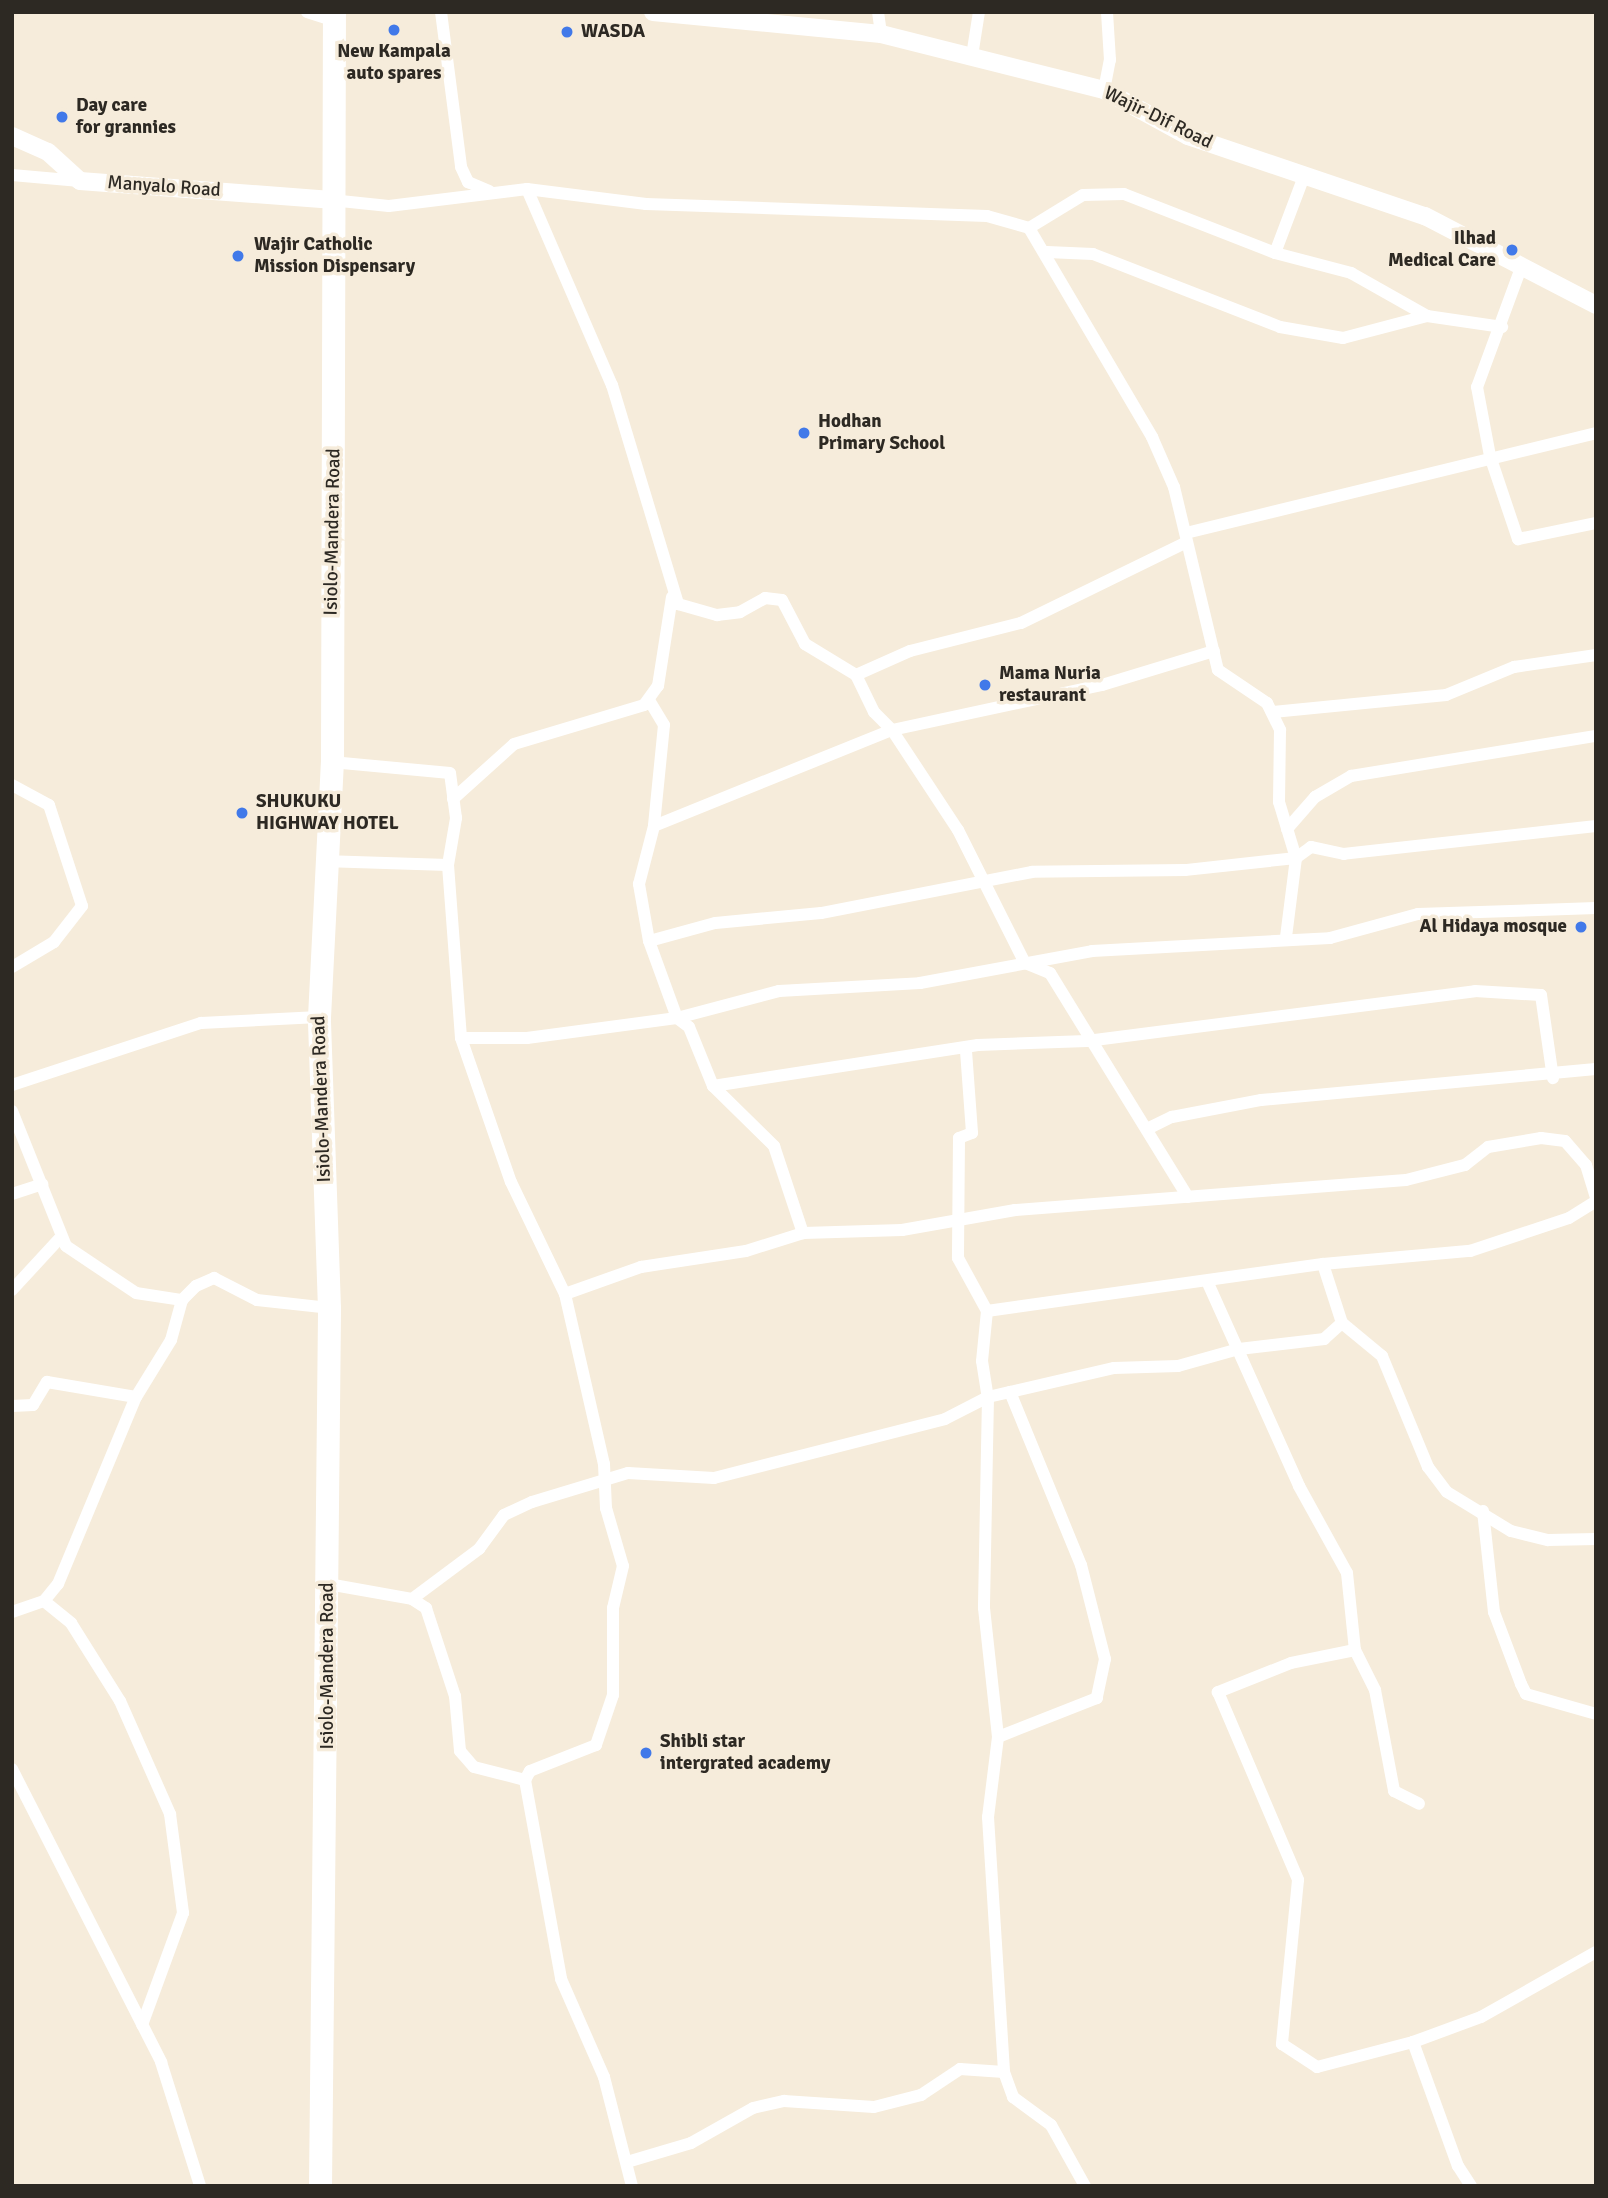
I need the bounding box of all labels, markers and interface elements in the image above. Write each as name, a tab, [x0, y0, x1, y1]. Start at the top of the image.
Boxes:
place label: WASDA	[581, 21, 645, 43]
marker: New Kampala auto spares	[386, 22, 402, 38]
marker: WASDA	[559, 24, 575, 40]
place label: New Kampala auto spares	[337, 41, 451, 85]
street label: Wajir-Dif Road	[1100, 82, 1216, 154]
place label: Day care for grannies	[76, 95, 176, 139]
marker: Day care for grannies	[54, 109, 70, 125]
street label: Manyalo Road	[107, 172, 221, 202]
place label: Ilhad Medical Care	[1388, 228, 1496, 272]
place label: Wajir Catholic Mission Dispensary	[254, 234, 415, 278]
marker: Ilhad Medical Care	[1502, 240, 1522, 260]
marker: Wajir Catholic Mission Dispensary	[228, 246, 248, 266]
place label: Hodhan Primary School	[818, 411, 945, 455]
marker: Hodhan Primary School	[796, 425, 812, 441]
street label: Isiolo-Mandera Road	[320, 448, 346, 616]
place label: Mama Nuria restaurant	[999, 663, 1101, 707]
marker: Mama Nuria restaurant	[977, 677, 993, 693]
place label: SHUKUKU HIGHWAY HOTEL	[256, 791, 399, 835]
marker: SHUKUKU HIGHWAY HOTEL	[234, 805, 250, 821]
place label: Al Hidaya mosque	[1420, 916, 1567, 938]
marker: Al Hidaya mosque	[1573, 919, 1589, 935]
street label: Isiolo-Mandera Road	[308, 1015, 336, 1183]
street label: Isiolo-Mandera Road	[317, 1582, 339, 1750]
place label: Shibli star intergrated academy	[660, 1731, 830, 1775]
marker: Shibli star intergrated academy	[638, 1745, 654, 1761]

